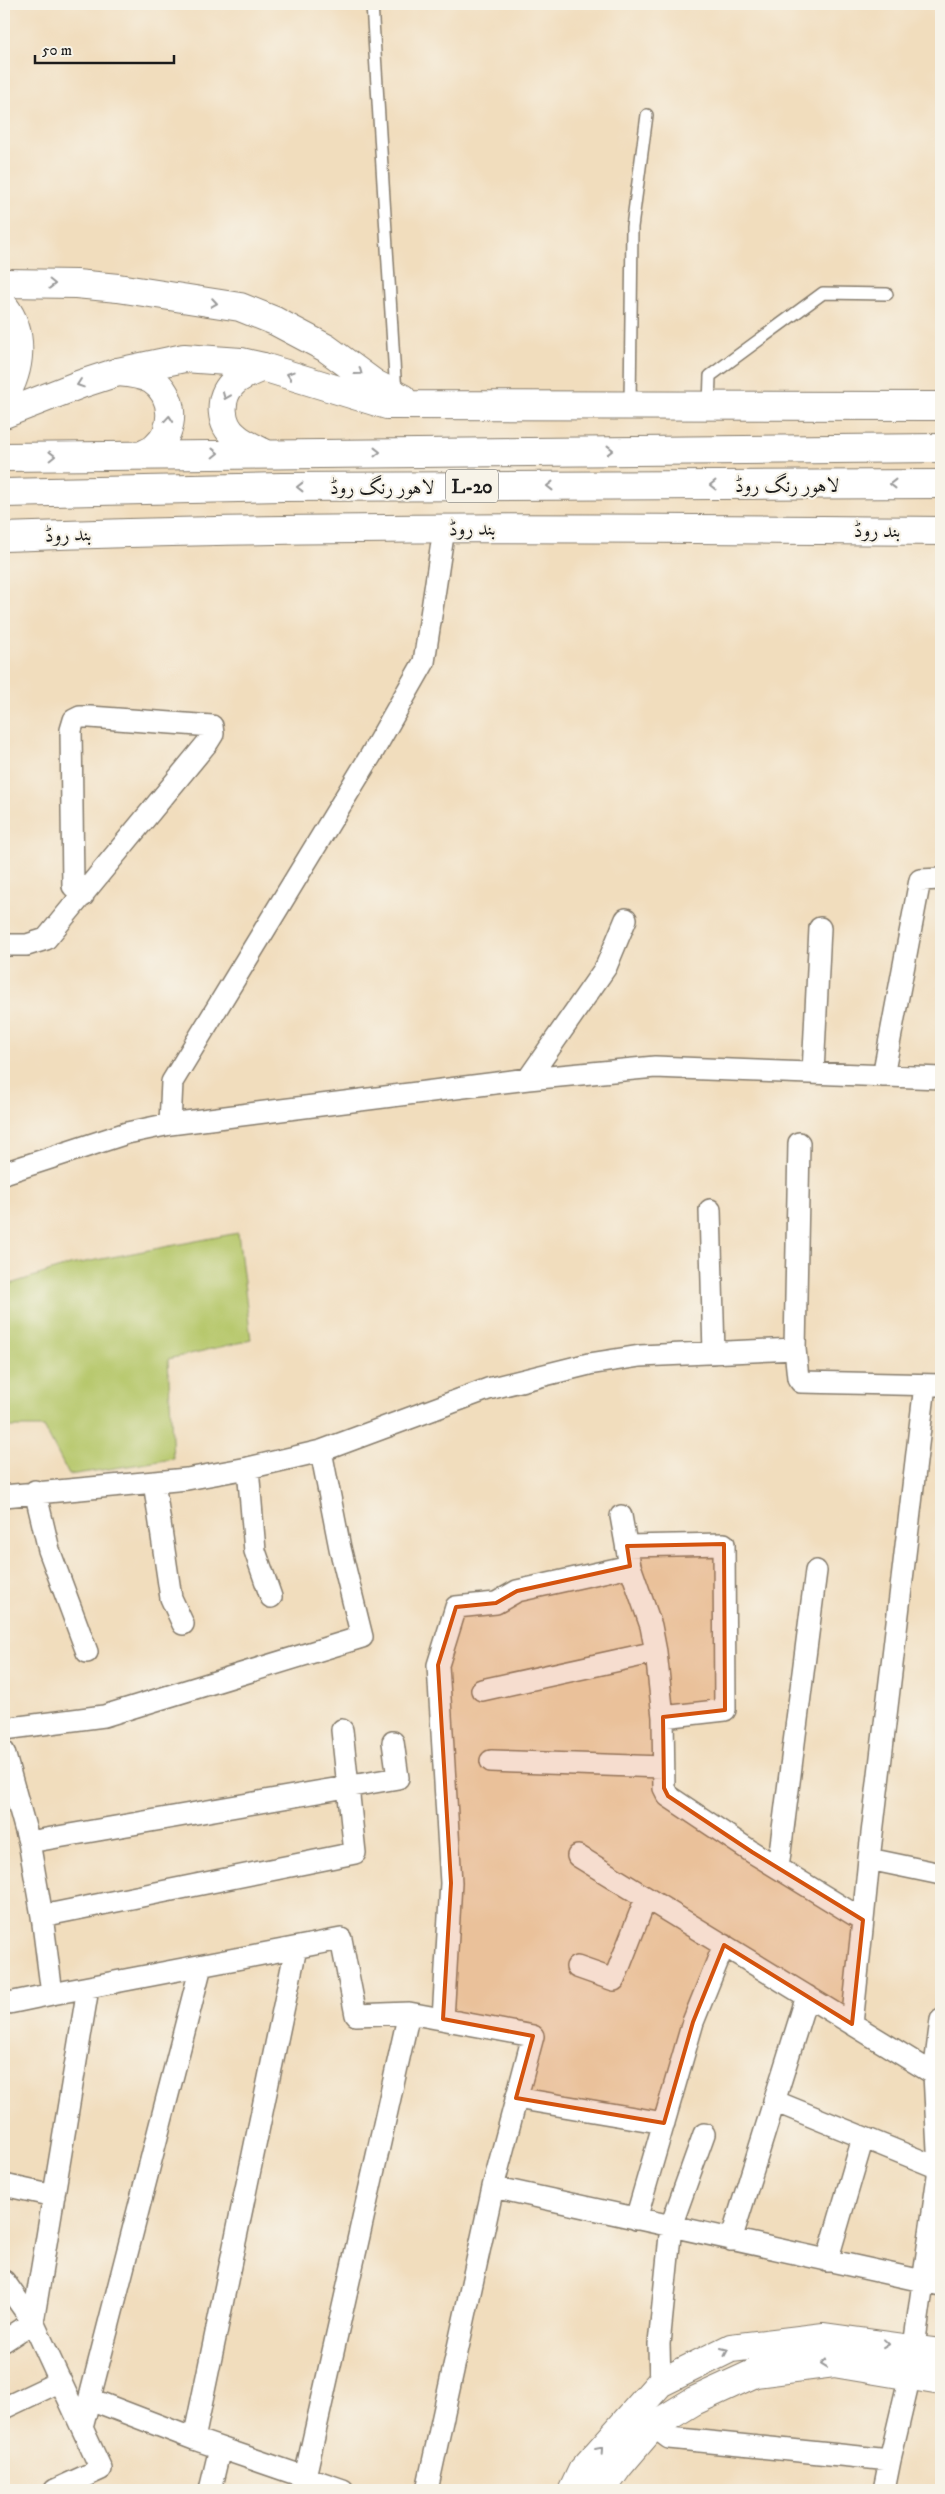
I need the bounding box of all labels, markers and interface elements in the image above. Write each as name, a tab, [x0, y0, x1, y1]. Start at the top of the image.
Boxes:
scale bar	[35, 32, 174, 64]
text: 50 m	[42, 41, 72, 60]
one-way arrow	[49, 279, 57, 289]
one-way arrow	[209, 298, 218, 308]
one-way arrow	[353, 366, 363, 375]
one-way arrow	[286, 370, 295, 380]
one-way arrow	[77, 378, 85, 388]
one-way arrow	[222, 391, 232, 400]
one-way arrow	[163, 414, 174, 422]
one-way arrow	[606, 445, 614, 455]
one-way arrow	[374, 447, 382, 457]
one-way arrow	[211, 448, 219, 459]
one-way arrow	[49, 451, 57, 461]
road number: L-20	[446, 470, 498, 502]
street label: لاہور رنگ روڈ	[735, 472, 839, 499]
street label: لاہور رنگ روڈ	[330, 474, 434, 501]
one-way arrow	[888, 479, 896, 489]
one-way arrow	[708, 480, 716, 490]
one-way arrow	[546, 481, 554, 491]
one-way arrow	[296, 482, 304, 492]
street label: بند روڈ	[448, 517, 496, 542]
street label: بند روڈ	[854, 519, 901, 544]
street label: بند روڈ	[44, 522, 92, 549]
one-way arrow	[882, 2338, 890, 2349]
one-way arrow	[720, 2347, 729, 2358]
one-way arrow	[820, 2358, 828, 2369]
one-way arrow	[594, 2447, 603, 2456]

